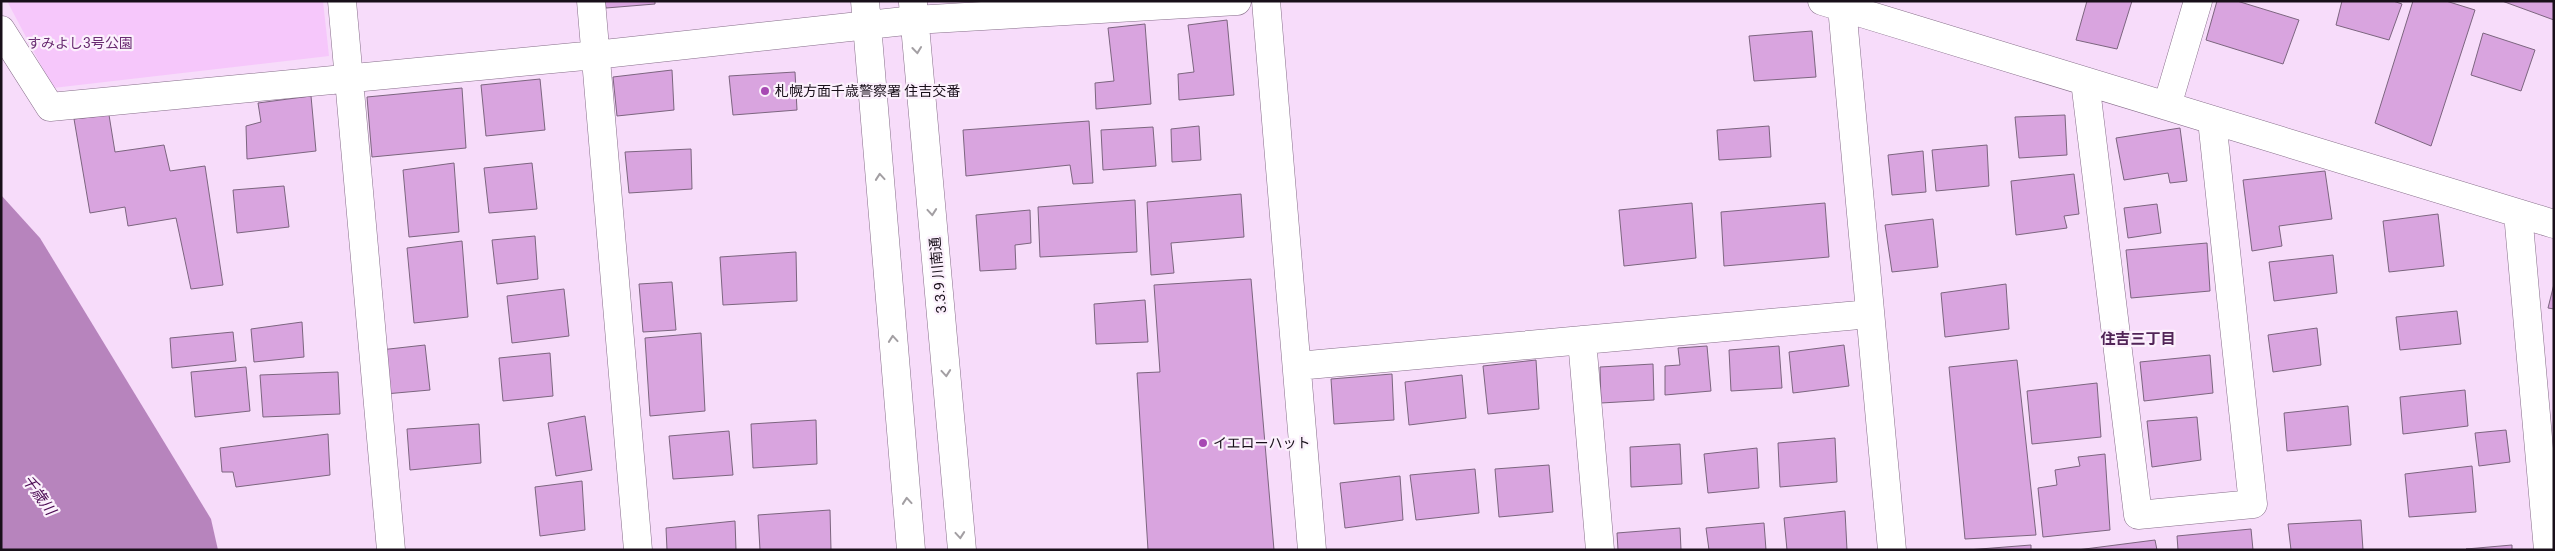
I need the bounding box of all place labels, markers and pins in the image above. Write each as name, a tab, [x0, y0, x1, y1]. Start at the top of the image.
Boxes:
place label: 札幌方面千歳警察署 住吉交番	[775, 83, 960, 99]
marker: 札幌方面千歳警察署 住吉交番	[759, 85, 771, 97]
place label: イエローハット	[1213, 435, 1311, 451]
marker: イエローハット	[1197, 437, 1209, 449]

